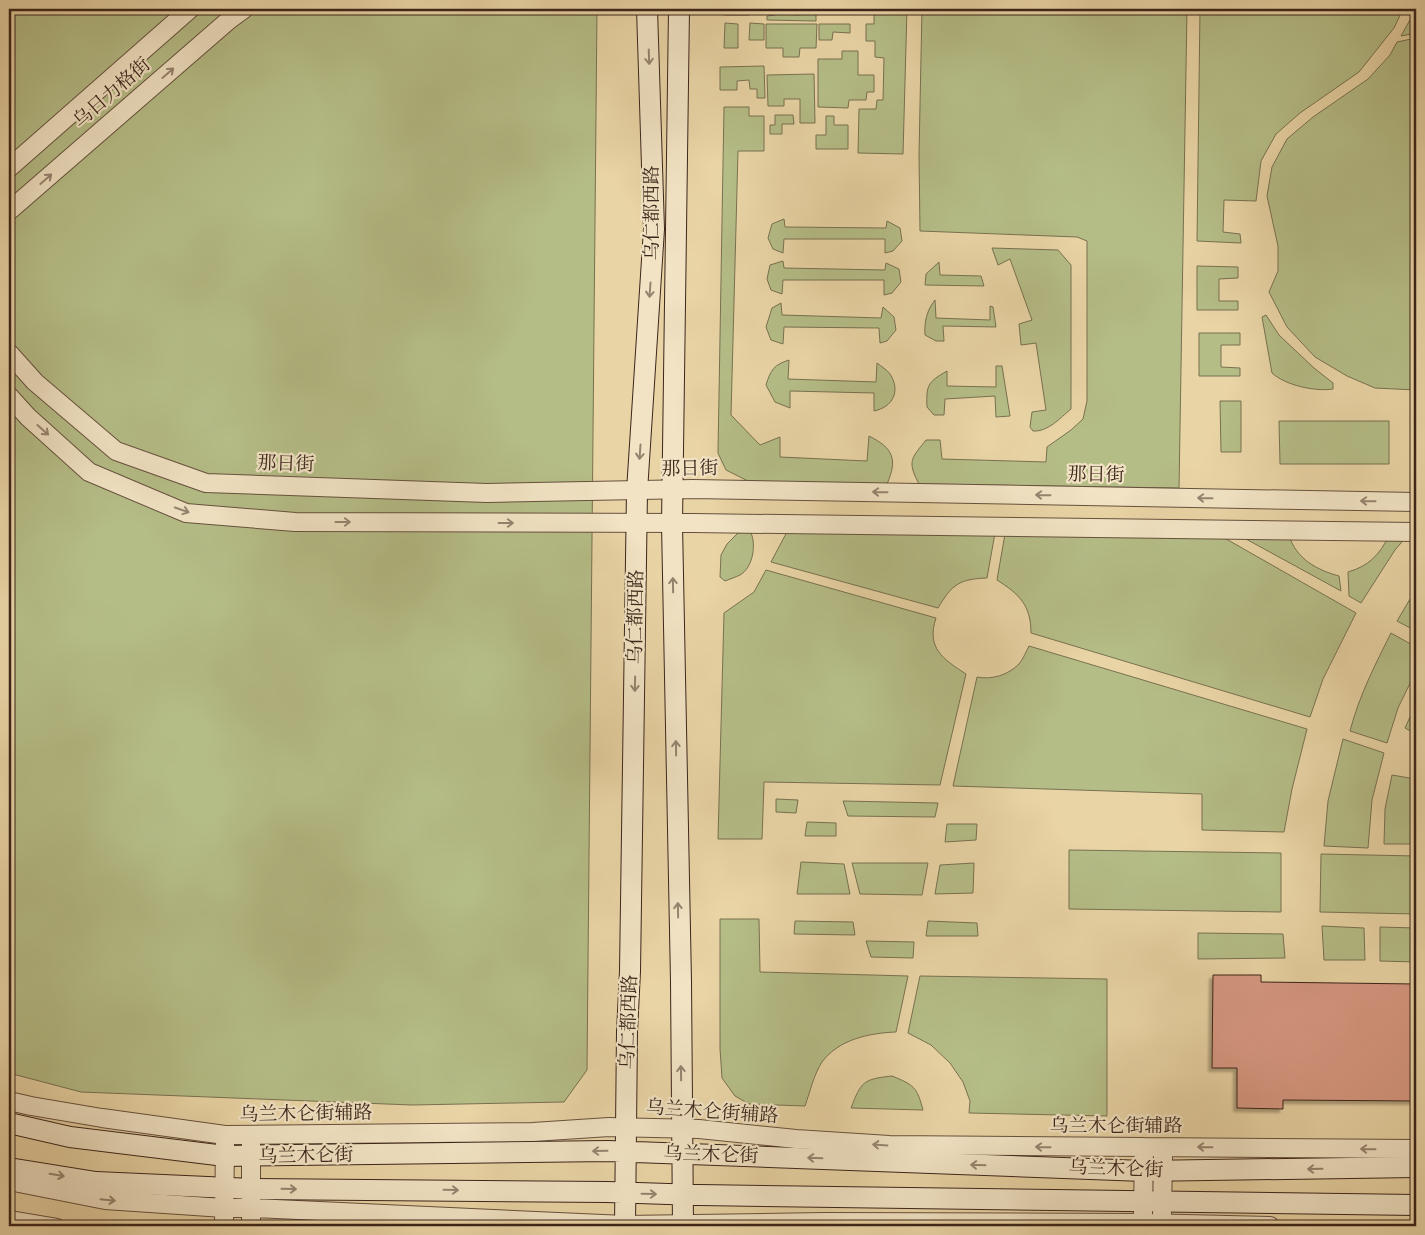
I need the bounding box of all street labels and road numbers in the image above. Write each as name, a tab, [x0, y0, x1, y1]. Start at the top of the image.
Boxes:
street label: 乌日力格街	[69, 53, 155, 133]
street label: 乌仁都西路	[641, 165, 664, 261]
street label: 那日街	[257, 452, 315, 476]
street label: 那日街	[661, 457, 719, 481]
street label: 那日街	[1067, 463, 1125, 487]
street label: 乌仁都西路	[624, 569, 648, 665]
street label: 乌仁都西路	[616, 974, 642, 1070]
street label: 乌兰木仑街辅路	[645, 1096, 779, 1128]
street label: 乌兰木仑街辅路	[239, 1101, 373, 1127]
street label: 乌兰木仑街辅路	[1049, 1115, 1183, 1138]
street label: 乌兰木仑街	[663, 1142, 759, 1168]
street label: 乌兰木仑街	[258, 1144, 354, 1168]
street label: 乌兰木仑街	[1068, 1156, 1164, 1182]

